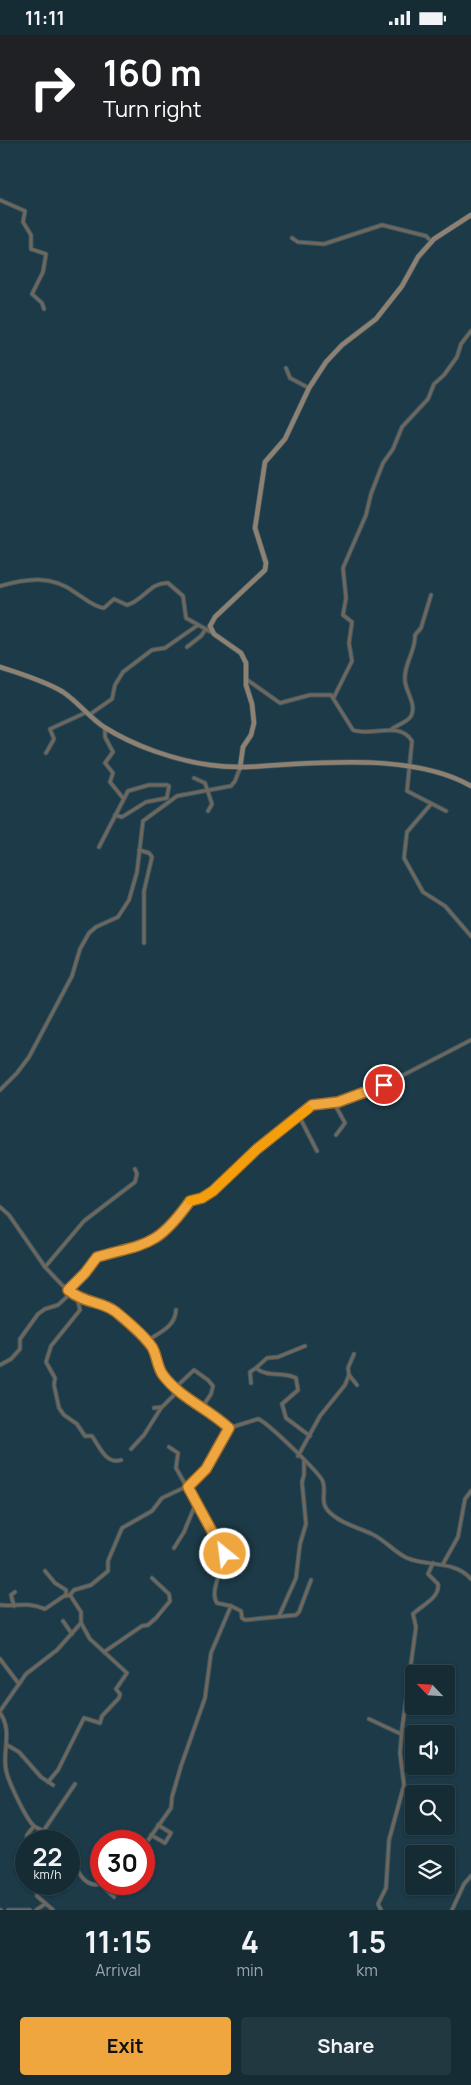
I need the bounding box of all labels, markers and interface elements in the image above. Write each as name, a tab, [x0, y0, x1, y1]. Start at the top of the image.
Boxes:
text: 11:11	[25, 5, 65, 31]
text: 160 m	[103, 49, 202, 97]
icon: right	[20, 55, 85, 120]
text: Turn right	[103, 94, 201, 124]
pin	[363, 1064, 405, 1106]
icon: arrive	[370, 1071, 398, 1099]
position arrow	[198, 1527, 250, 1579]
north arrow	[405, 1665, 455, 1715]
map controls	[405, 1665, 455, 1895]
button: sound	[405, 1725, 455, 1775]
button: search	[405, 1785, 455, 1835]
speed limit sign: 30	[90, 1830, 155, 1895]
text: 22	[33, 1839, 62, 1874]
button: layers	[405, 1845, 455, 1895]
text: km/h	[34, 1866, 61, 1883]
text: 11:15	[85, 1921, 152, 1962]
text: 4	[241, 1921, 259, 1962]
text: 1.5	[348, 1921, 386, 1962]
text: Arrival	[95, 1959, 141, 1981]
text: min	[236, 1959, 263, 1981]
text: km	[356, 1959, 378, 1981]
button: Exit	[20, 2017, 231, 2075]
button: Share	[241, 2017, 451, 2075]

